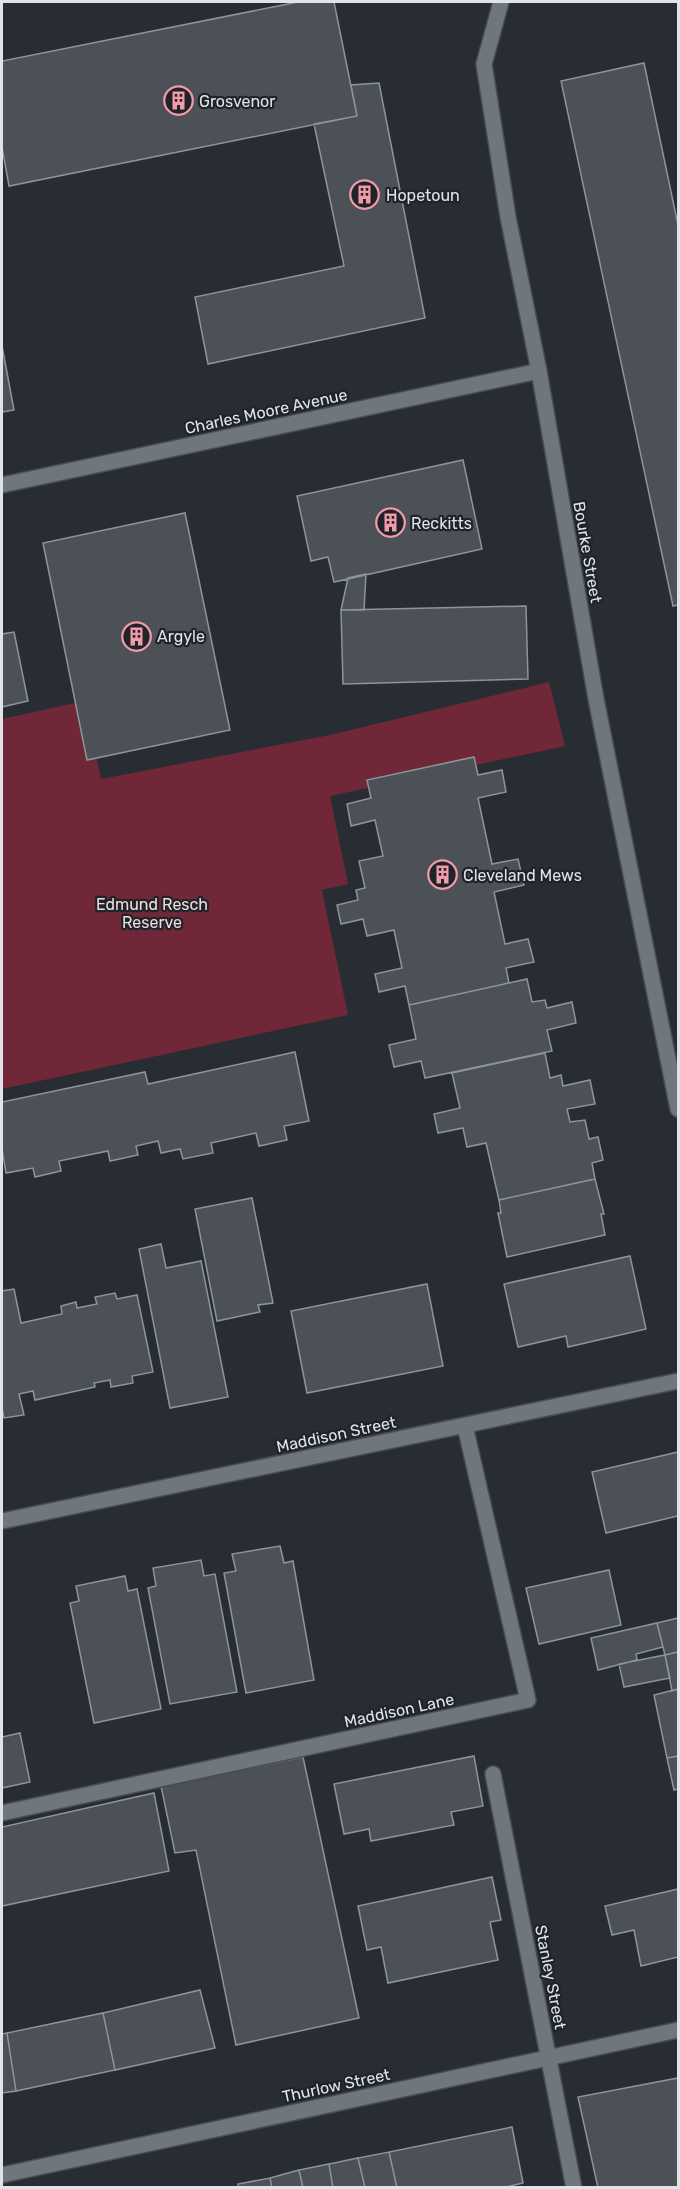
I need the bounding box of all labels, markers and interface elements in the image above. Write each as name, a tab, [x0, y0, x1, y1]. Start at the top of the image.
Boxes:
building icon: Grosvenor	[162, 85, 194, 117]
place label: Grosvenor	[199, 92, 275, 111]
building icon: Hopetoun	[349, 179, 381, 211]
place label: Hopetoun	[386, 186, 460, 205]
street label: Charles Moore Avenue	[183, 385, 349, 438]
street label: Bourke Street	[569, 500, 606, 604]
building icon: Reckitts	[374, 507, 406, 539]
place label: Reckitts	[411, 514, 472, 533]
building icon: Argyle	[120, 620, 152, 652]
place label: Argyle	[157, 627, 205, 646]
building icon: Cleveland Mews	[426, 859, 458, 891]
place label: Cleveland Mews	[463, 866, 582, 885]
park label: Edmund Resch Reserve	[96, 895, 208, 932]
street label: Maddison Street	[275, 1413, 398, 1456]
street label: Maddison Lane	[342, 1690, 456, 1731]
street label: Stanley Street	[531, 1923, 570, 2031]
street label: Thurlow Street	[280, 2065, 392, 2106]

